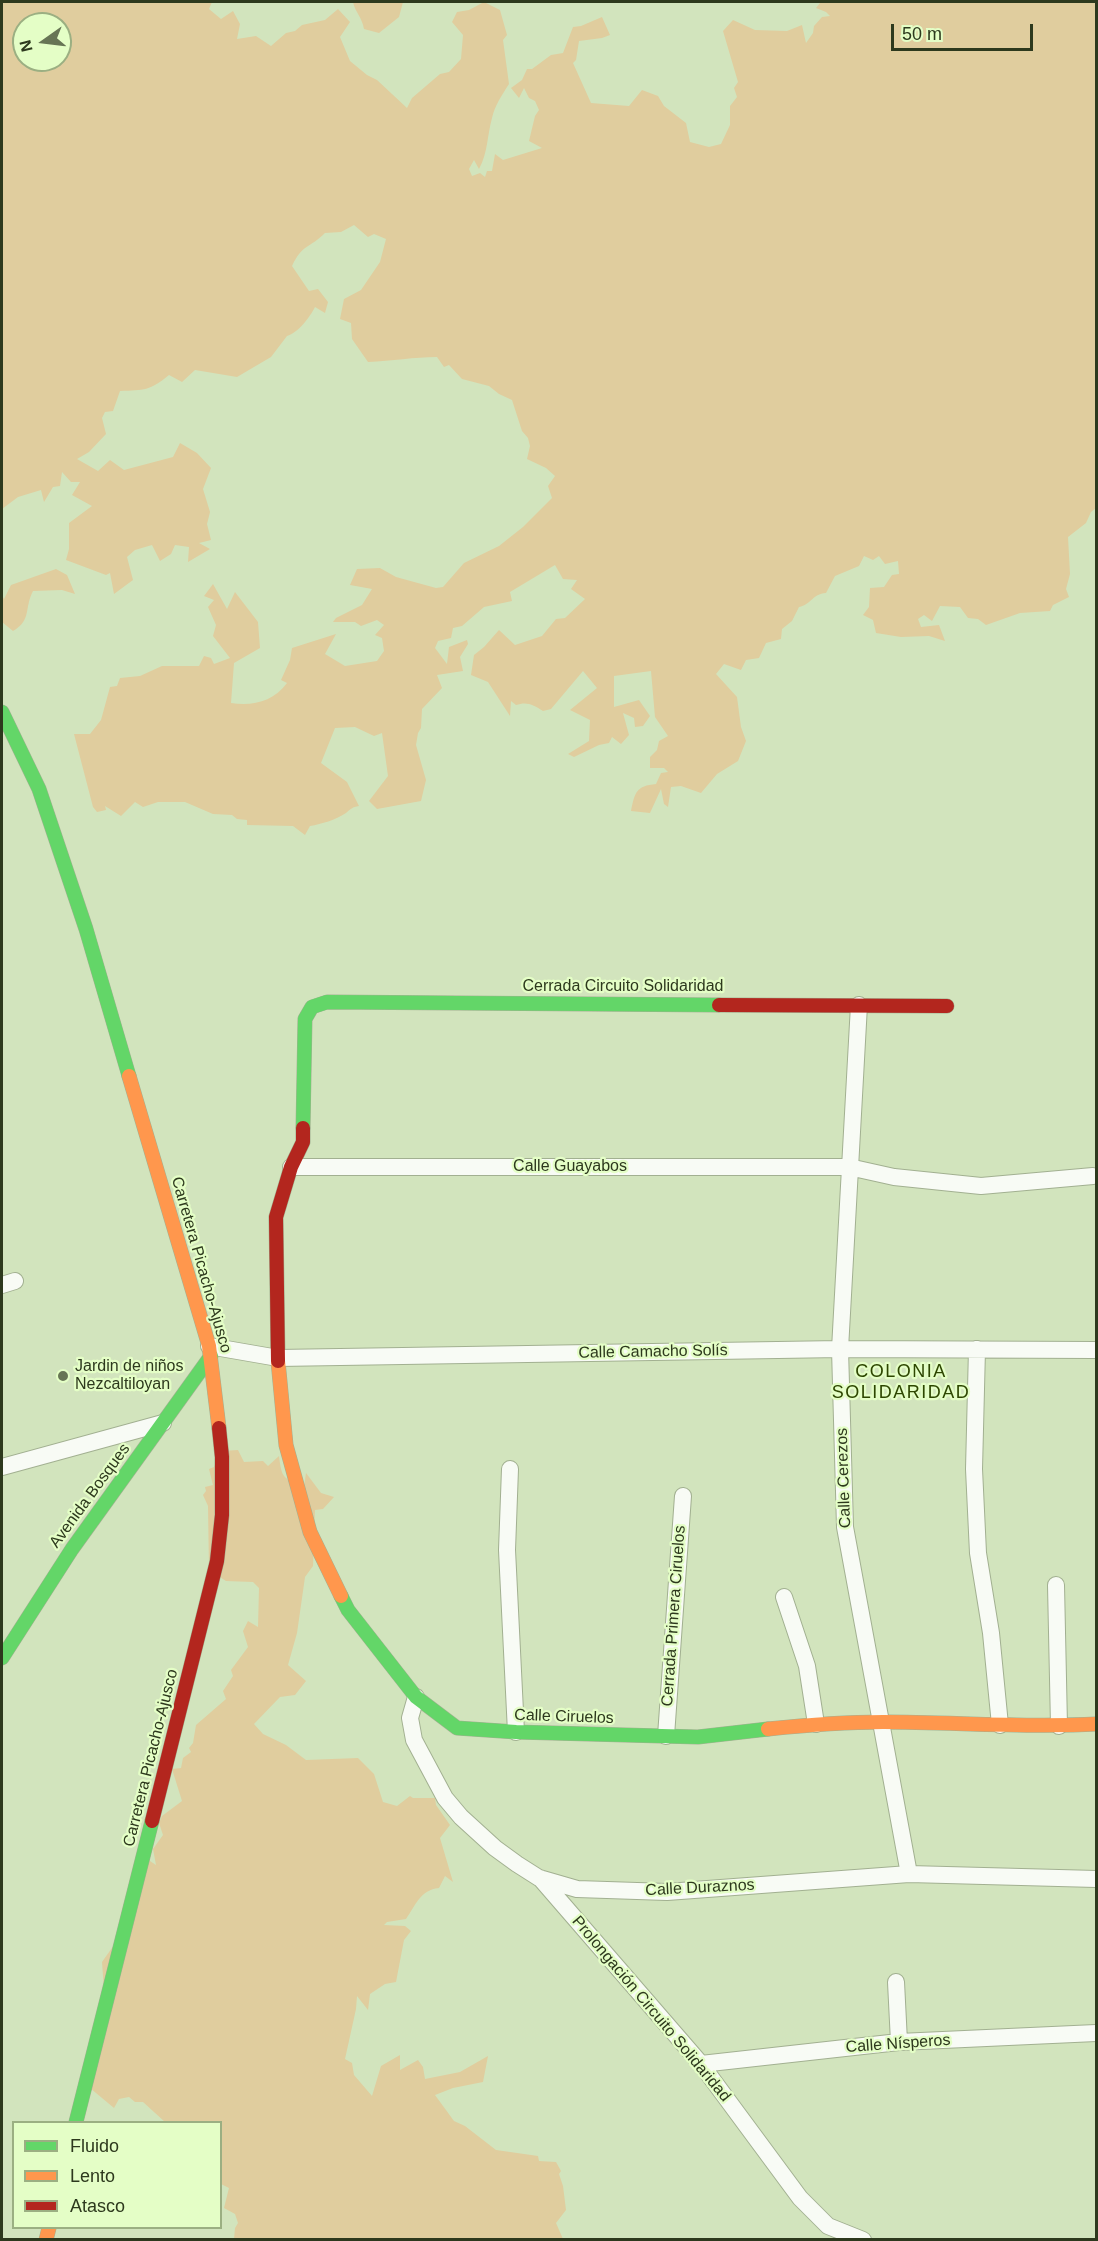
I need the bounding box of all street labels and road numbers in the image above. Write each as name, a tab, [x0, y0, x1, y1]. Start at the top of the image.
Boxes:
street label: Cerrada Circuito Solidaridad	[523, 977, 723, 997]
street label: Calle Guayabos	[513, 1157, 627, 1177]
street label: Carretera Picacho-Ajusco	[167, 1175, 235, 1355]
street label: Calle Camacho Solís	[578, 1341, 728, 1363]
street label: Calle Cerezos	[833, 1427, 855, 1529]
street label: Avenida Bosques	[46, 1440, 134, 1552]
street label: Cerrada Primera Ciruelos	[658, 1525, 690, 1707]
street label: Carretera Picacho-Ajusco	[120, 1667, 182, 1849]
street label: Calle Ciruelos	[514, 1706, 614, 1728]
street label: Calle Duraznos	[645, 1876, 755, 1900]
street label: Prolongación Circuito Solidaridad	[568, 1912, 734, 2106]
street label: Calle Nísperos	[845, 2031, 951, 2057]

